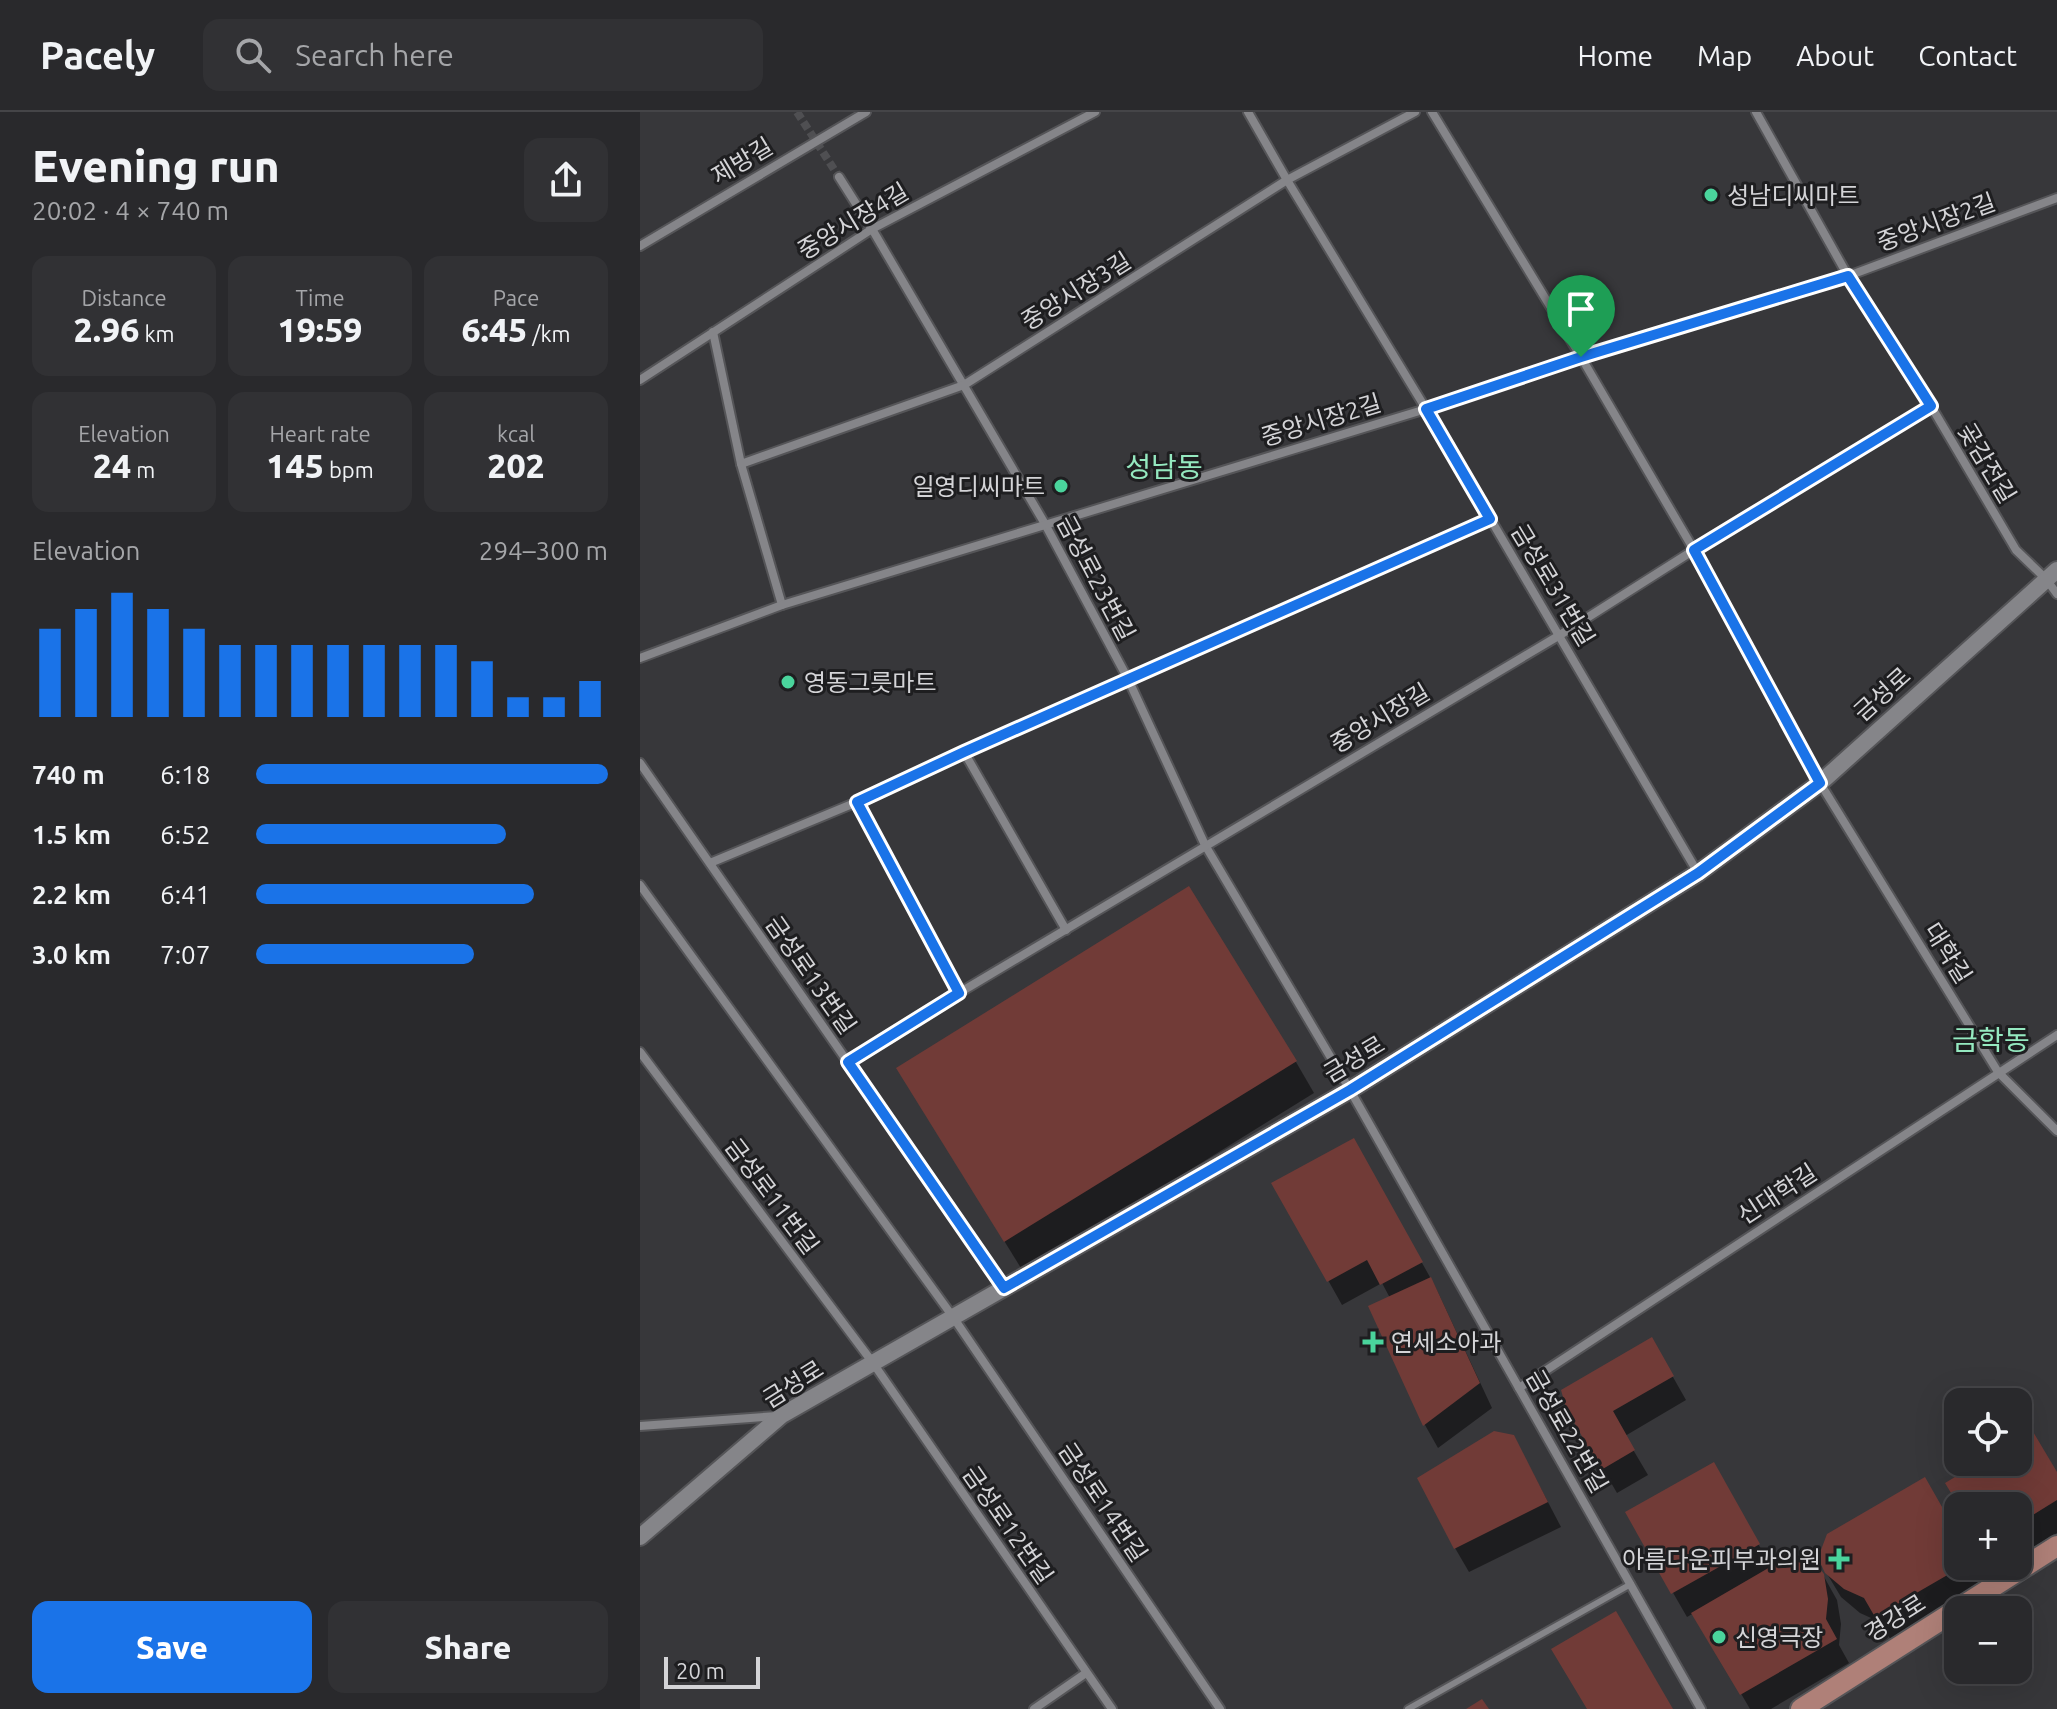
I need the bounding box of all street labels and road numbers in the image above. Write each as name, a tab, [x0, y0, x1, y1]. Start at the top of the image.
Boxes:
street label: 제방길	[707, 132, 777, 190]
street label: 중앙시장4길	[793, 178, 913, 264]
street label: 중앙시장2길	[1873, 188, 1999, 256]
street label: 중앙시장3길	[1016, 247, 1136, 335]
street label: 중앙시장2길	[1258, 389, 1384, 451]
street label: 곶감전길	[1953, 418, 2021, 508]
street label: 금성로23번길	[1052, 511, 1140, 645]
street label: 금성로31번길	[1506, 519, 1600, 651]
street label: 금성로	[1848, 662, 1916, 726]
street label: 중앙시장길	[1326, 678, 1434, 758]
street label: 금성로13번길	[761, 911, 861, 1039]
street label: 대학길	[1919, 918, 1977, 988]
street label: 금성로	[1319, 1030, 1389, 1088]
street label: 금성로11번길	[720, 1133, 824, 1259]
street label: 신대학길	[1733, 1159, 1821, 1229]
street label: 금성로	[758, 1355, 828, 1413]
street label: 금성로22번길	[1521, 1365, 1613, 1497]
street label: 금성로14번길	[1053, 1437, 1153, 1567]
street label: 금성로12번길	[958, 1461, 1058, 1589]
street label: 경강로	[1860, 1589, 1930, 1647]

